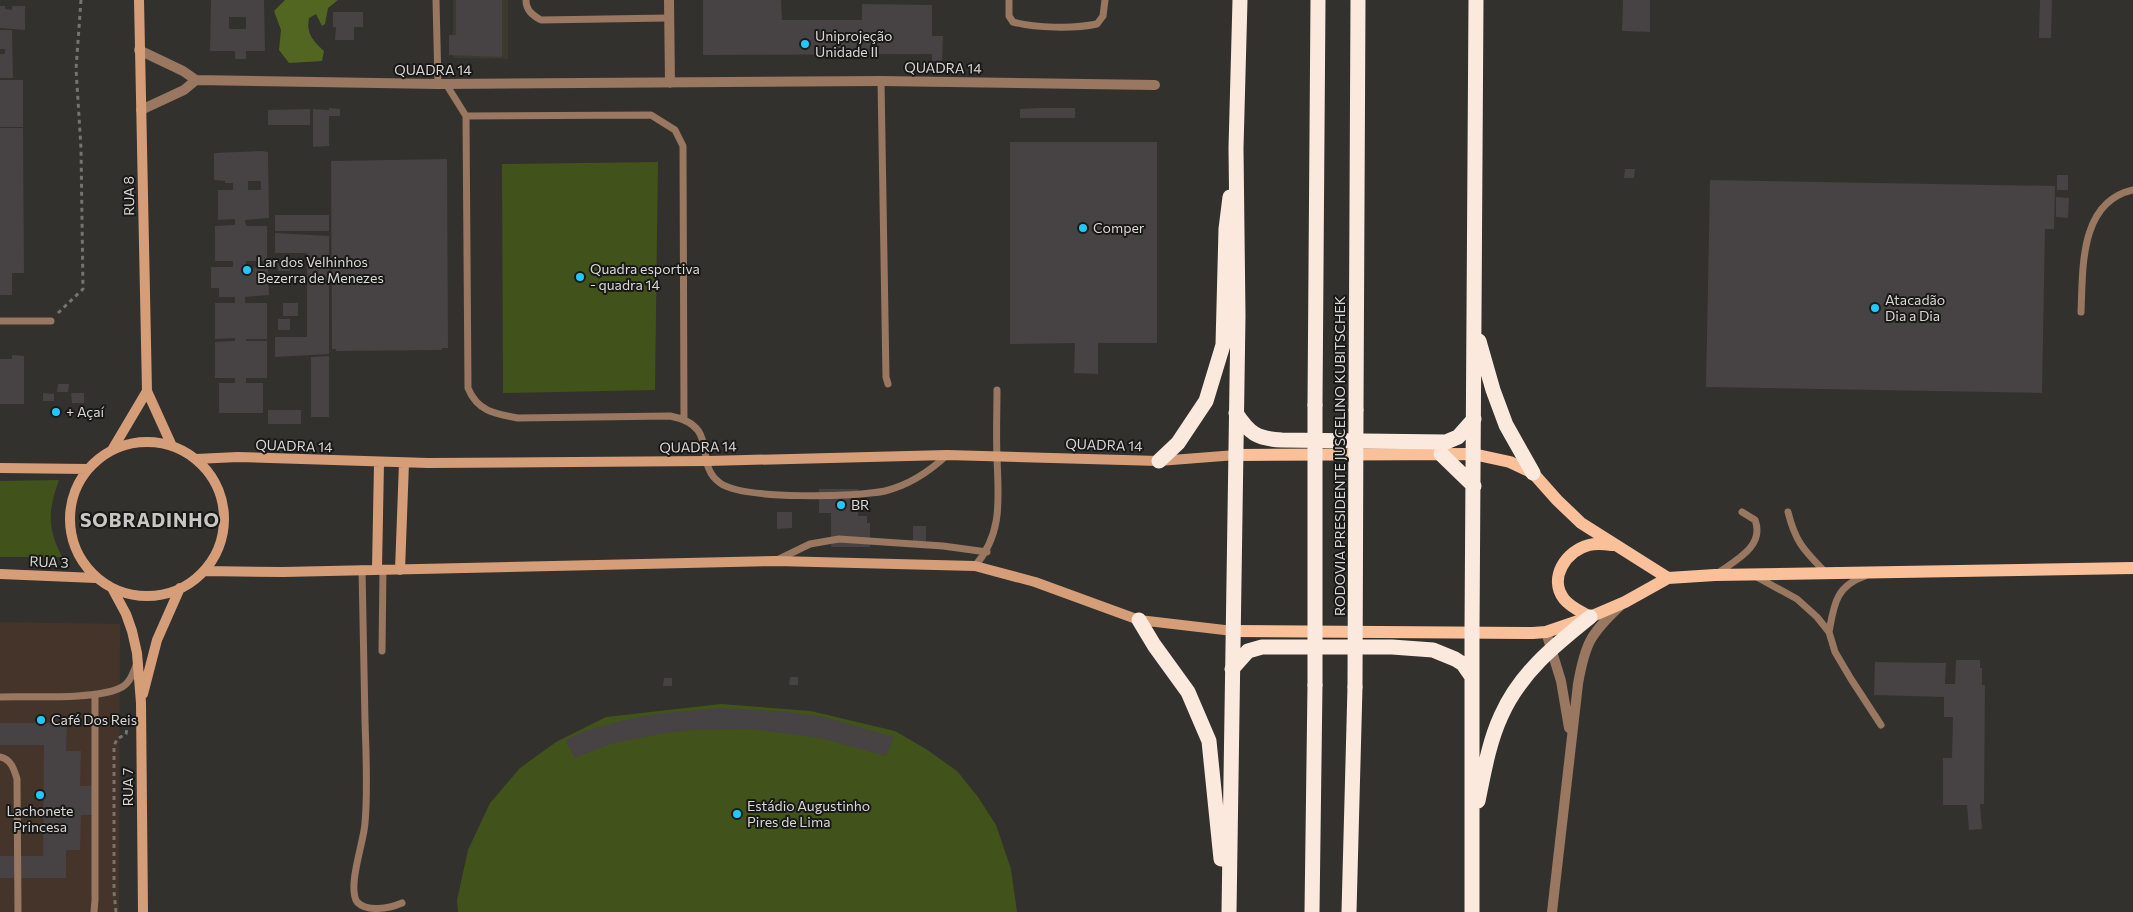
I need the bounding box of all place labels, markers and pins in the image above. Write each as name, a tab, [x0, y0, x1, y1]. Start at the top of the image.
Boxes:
place label: Uniprojeção Unidade II	[815, 27, 892, 60]
marker: Uniprojeção Unidade II	[799, 38, 811, 50]
place label: Comper	[1093, 219, 1145, 236]
marker: Comper	[1077, 222, 1089, 234]
place label: Lar dos Velhinhos Bezerra de Menezes	[257, 253, 384, 286]
place label: Quadra esportiva - quadra 14	[590, 260, 700, 293]
marker: Lar dos Velhinhos Bezerra de Menezes	[241, 264, 253, 276]
marker: Quadra esportiva - quadra 14	[574, 271, 586, 283]
place label: Atacadão Dia a Dia	[1885, 291, 1945, 324]
marker: Atacadão Dia a Dia	[1869, 302, 1881, 314]
place label: + Açaí	[66, 403, 104, 420]
marker: + Açaí	[50, 406, 62, 418]
place label: BR	[851, 496, 869, 513]
marker: BR	[835, 499, 847, 511]
place label: Café Dos Reis	[51, 711, 137, 728]
marker: Café Dos Reis	[35, 714, 47, 726]
marker: Lachonete Princesa	[34, 789, 46, 801]
place label: Estádio Augustinho Pires de Lima	[747, 797, 870, 830]
place label: Lachonete Princesa	[7, 802, 73, 835]
marker: Estádio Augustinho Pires de Lima	[731, 808, 743, 820]

